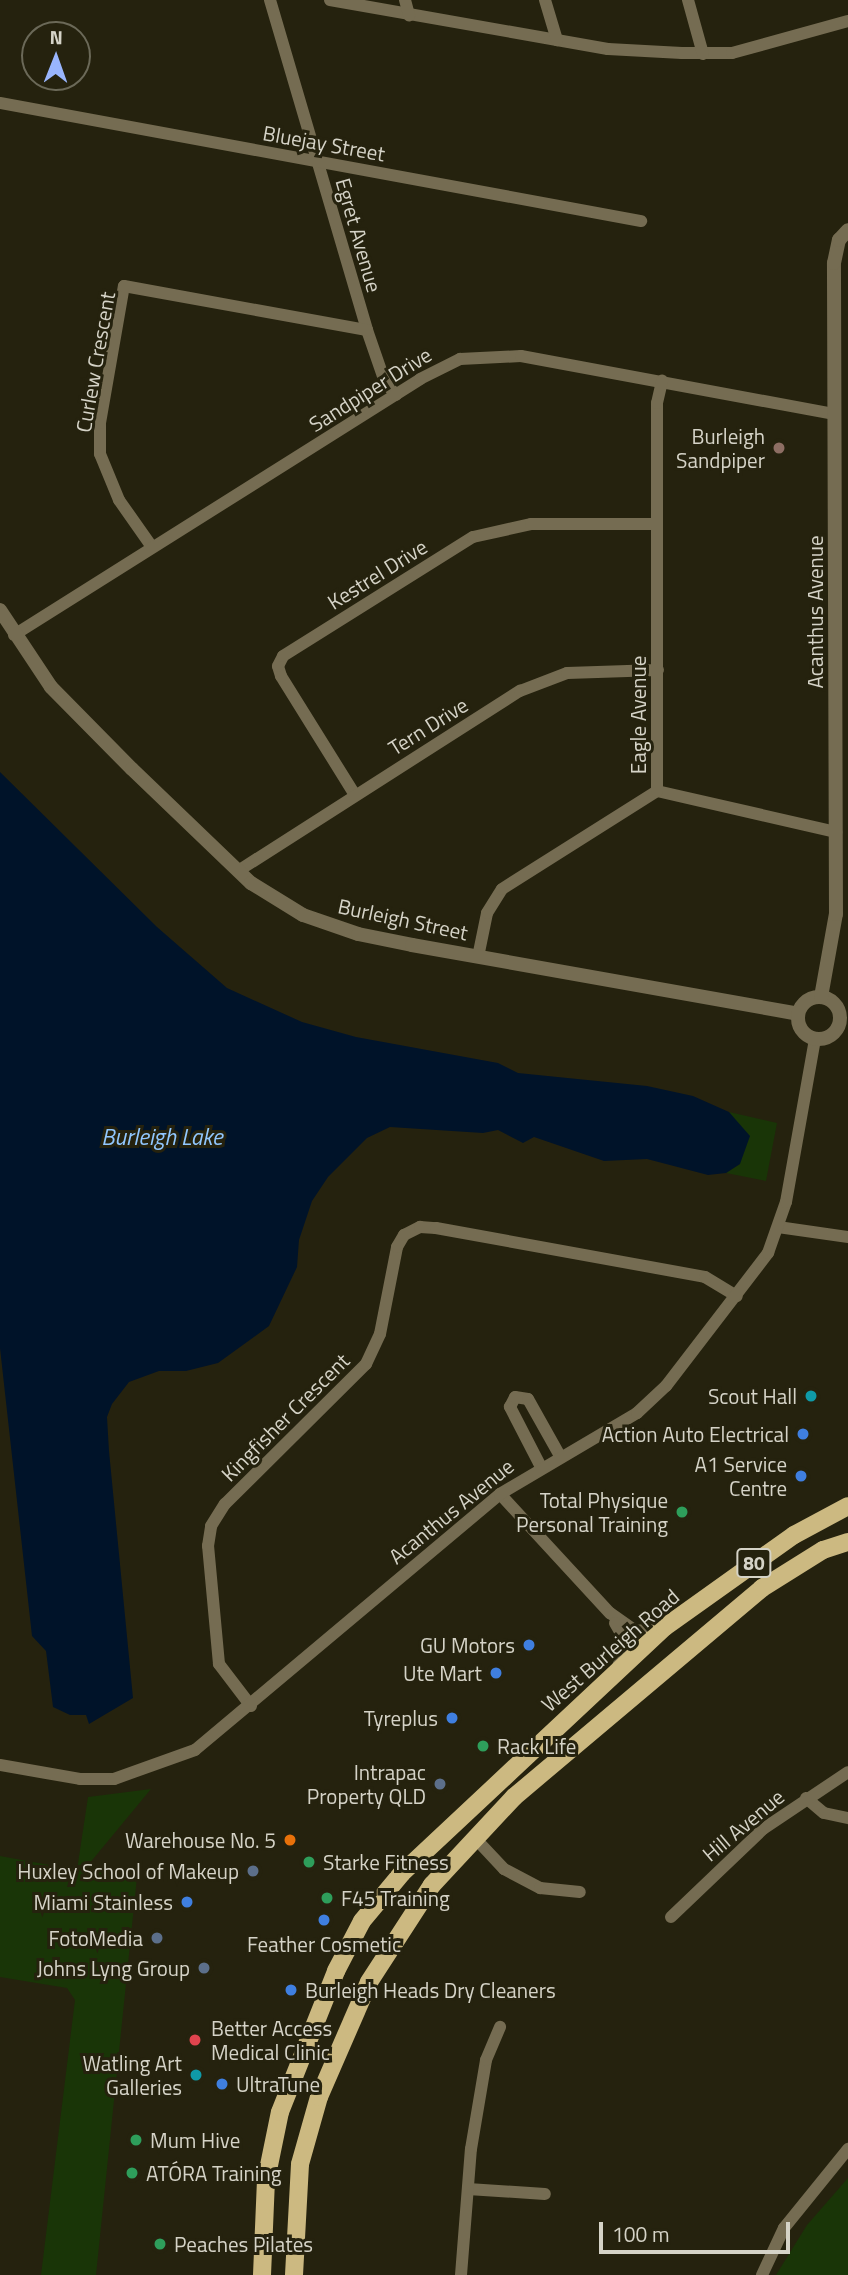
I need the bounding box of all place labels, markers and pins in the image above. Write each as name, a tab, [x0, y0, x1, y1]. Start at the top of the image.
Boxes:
place label: Burleigh Sandpiper	[676, 423, 765, 473]
marker: Burleigh Sandpiper	[771, 440, 787, 456]
place label: Scout Hall	[708, 1383, 797, 1409]
marker: Scout Hall	[803, 1388, 819, 1404]
place label: Action Auto Electrical	[602, 1421, 789, 1447]
marker: Action Auto Electrical	[795, 1426, 811, 1442]
place label: A1 Service Centre	[695, 1451, 787, 1501]
marker: A1 Service Centre	[793, 1468, 809, 1484]
place label: Total Physique Personal Training	[516, 1487, 668, 1537]
marker: Total Physique Personal Training	[674, 1504, 690, 1520]
place label: GU Motors	[420, 1632, 515, 1658]
marker: GU Motors	[521, 1637, 537, 1653]
place label: Ute Mart	[403, 1660, 482, 1686]
marker: Ute Mart	[488, 1665, 504, 1681]
place label: Tyreplus	[364, 1705, 438, 1731]
marker: Tyreplus	[444, 1710, 460, 1726]
place label: Rack Life	[497, 1733, 576, 1759]
marker: Rack Life	[475, 1738, 491, 1754]
place label: Intrapac Property QLD	[307, 1759, 426, 1809]
marker: Intrapac Property QLD	[432, 1776, 448, 1792]
place label: Warehouse No. 5	[125, 1827, 276, 1853]
marker: Warehouse No. 5	[282, 1832, 298, 1848]
place label: Starke Fitness	[323, 1849, 449, 1875]
marker: Starke Fitness	[301, 1854, 317, 1870]
place label: Huxley School of Makeup	[17, 1858, 239, 1884]
marker: Huxley School of Makeup	[245, 1863, 261, 1879]
place label: F45 Training	[341, 1885, 450, 1911]
place label: Miami Stainless	[34, 1889, 173, 1915]
marker: F45 Training	[319, 1890, 335, 1906]
marker: Miami Stainless	[179, 1894, 195, 1910]
marker: Feather Cosmetic	[316, 1912, 332, 1928]
place label: FotoMedia	[49, 1925, 143, 1951]
marker: FotoMedia	[149, 1930, 165, 1946]
place label: Feather Cosmetic	[247, 1931, 401, 1957]
place label: Johns Lyng Group	[37, 1955, 190, 1981]
marker: Johns Lyng Group	[196, 1960, 212, 1976]
place label: Burleigh Heads Dry Cleaners	[305, 1977, 556, 2003]
marker: Burleigh Heads Dry Cleaners	[283, 1982, 299, 1998]
place label: Better Access Medical Clinic	[211, 2015, 332, 2065]
marker: Better Access Medical Clinic	[185, 2030, 205, 2050]
place label: Watling Art Galleries	[83, 2050, 182, 2100]
marker: Watling Art Galleries	[188, 2067, 204, 2083]
place label: UltraTune	[236, 2071, 320, 2097]
marker: UltraTune	[214, 2076, 230, 2092]
place label: Mum Hive	[150, 2127, 240, 2153]
marker: Mum Hive	[128, 2132, 144, 2148]
place label: ATÓRA Training	[146, 2160, 282, 2186]
marker: ATÓRA Training	[124, 2165, 140, 2181]
place label: Peaches Pilates	[174, 2231, 313, 2257]
marker: Peaches Pilates	[152, 2236, 168, 2252]

